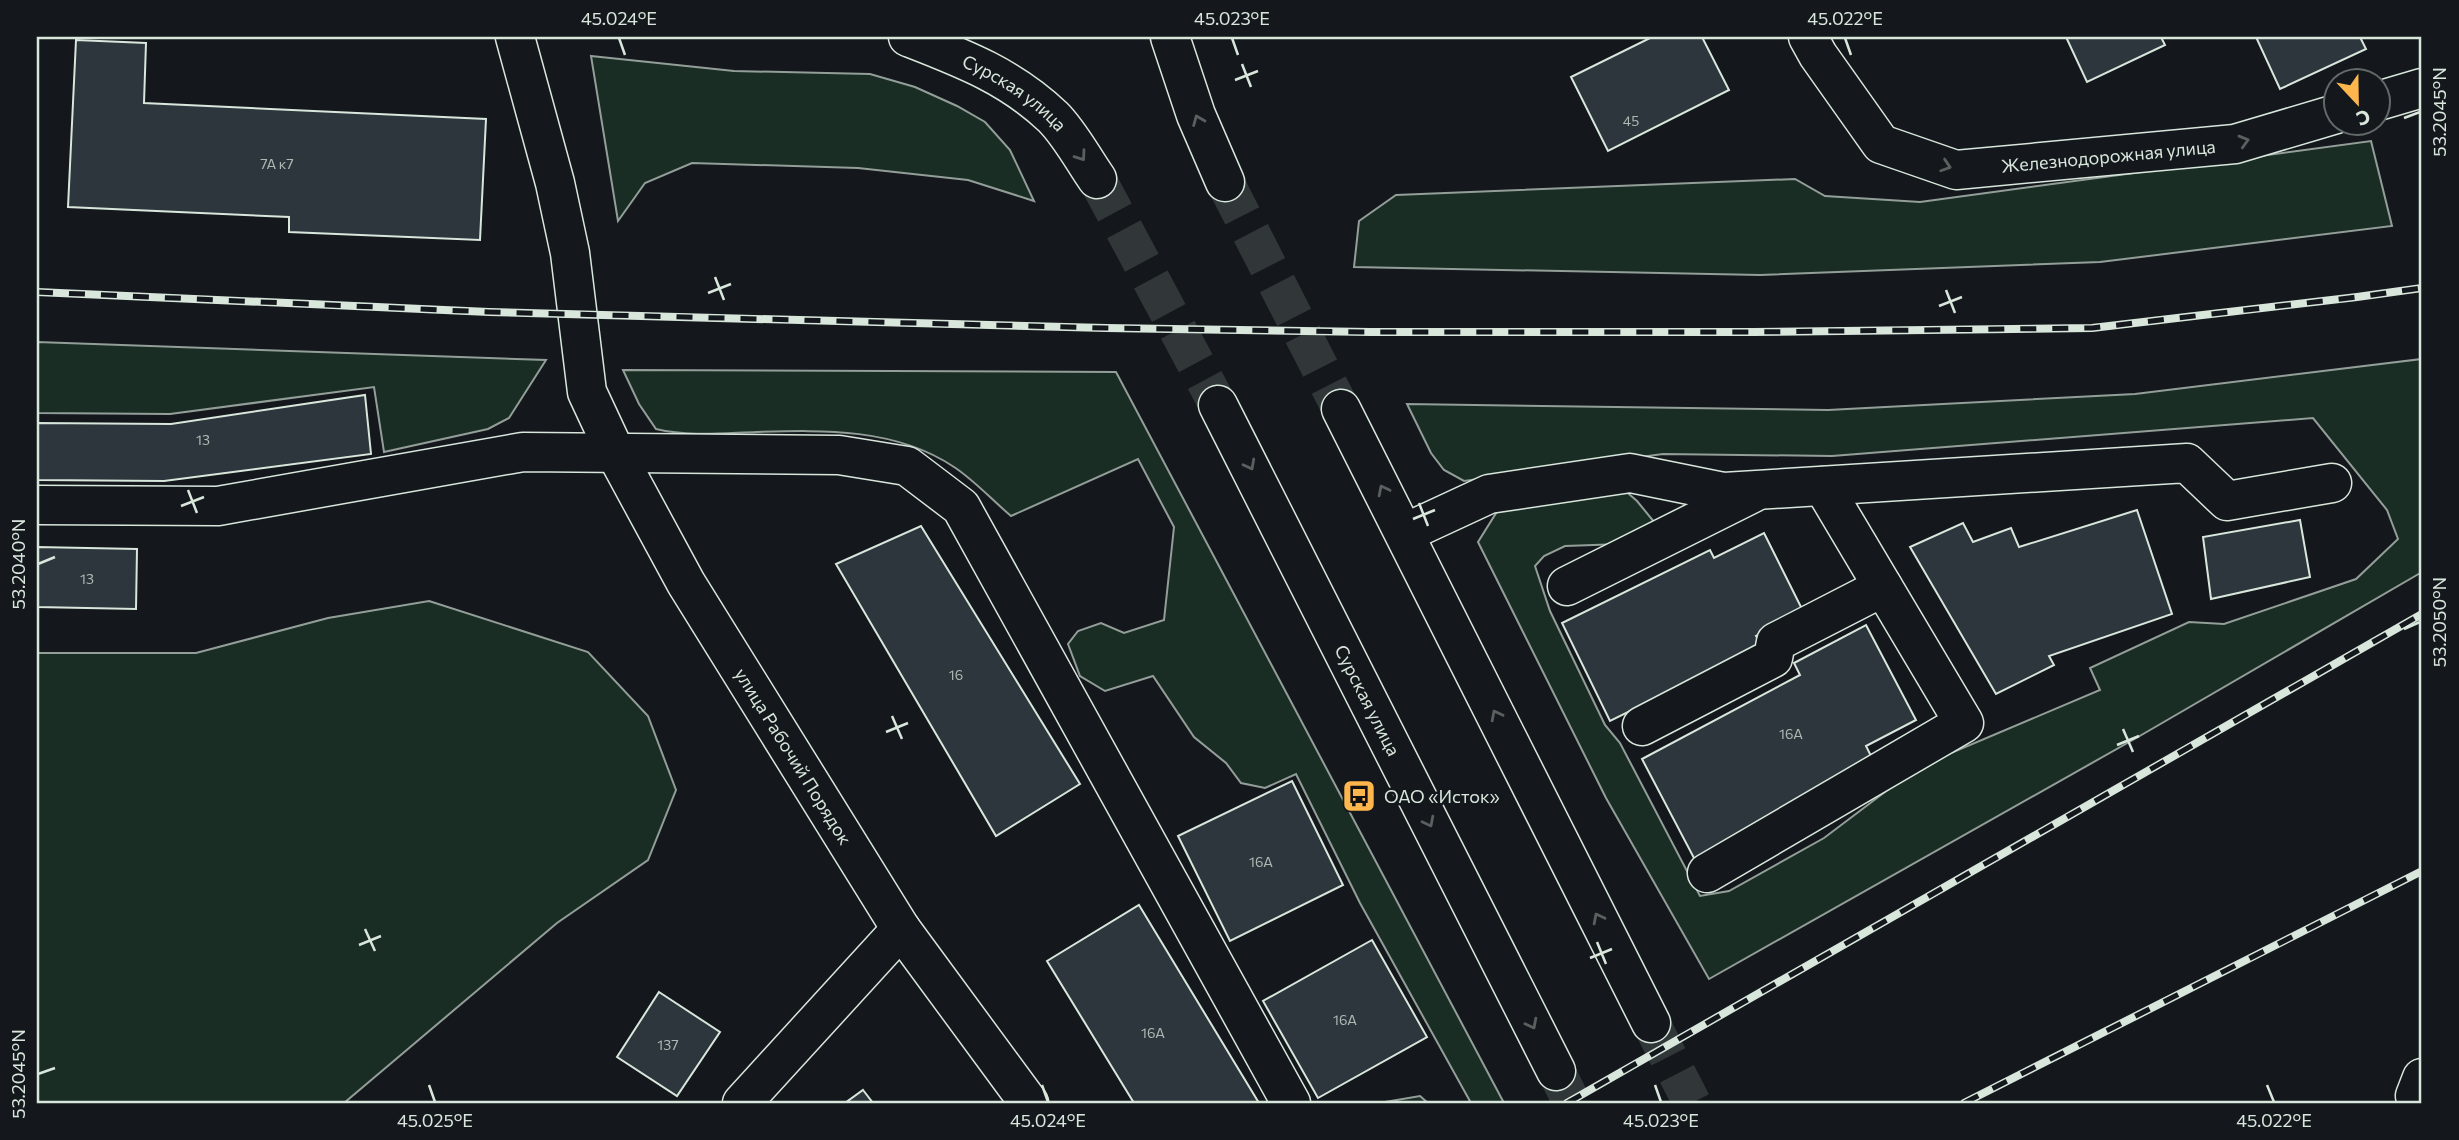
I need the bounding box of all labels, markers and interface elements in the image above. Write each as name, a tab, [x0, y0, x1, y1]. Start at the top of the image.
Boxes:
text: 45.024°E	[581, 7, 657, 29]
text: 45.023°E	[1194, 7, 1270, 29]
text: 45.022°E	[1807, 7, 1883, 29]
street label: Сурская улица	[959, 50, 1071, 135]
north arrow	[2322, 66, 2392, 136]
text: 53.2045°N	[2428, 67, 2450, 157]
text: С	[2353, 105, 2374, 131]
house number: 45	[1623, 112, 1639, 129]
one-way arrow	[1192, 114, 1206, 127]
street label: Железнодорожная улица	[2000, 135, 2217, 177]
one-way arrow	[2238, 135, 2250, 149]
one-way arrow	[1073, 148, 1085, 161]
house number: 7А к7	[260, 155, 294, 172]
one-way arrow	[1939, 157, 1951, 172]
house number: 13	[196, 431, 210, 448]
one-way arrow	[1241, 458, 1255, 470]
one-way arrow	[1377, 485, 1391, 497]
text: 53.2040°N	[7, 519, 29, 609]
house number: 13	[80, 570, 94, 587]
text: 53.2050°N	[2428, 577, 2450, 667]
street label: Сурская улица	[1330, 641, 1405, 760]
street label: улица Рабочий Порядок	[730, 664, 857, 849]
house number: 16	[949, 666, 963, 683]
one-way arrow	[1491, 710, 1505, 722]
house number: 16А	[1779, 725, 1803, 742]
bus stop icon: ОАО «Исток»	[1340, 777, 1378, 815]
place label: ОАО «Исток»	[1384, 785, 1500, 807]
one-way arrow	[1420, 815, 1434, 827]
house number: 16А	[1249, 853, 1273, 870]
one-way arrow	[1593, 913, 1607, 925]
house number: 16А	[1333, 1011, 1357, 1028]
one-way arrow	[1523, 1017, 1537, 1029]
house number: 16А	[1141, 1024, 1165, 1041]
text: 53.2045°N	[7, 1029, 29, 1119]
house number: 137	[657, 1036, 679, 1053]
text: 45.025°E	[397, 1109, 473, 1131]
text: 45.024°E	[1010, 1109, 1086, 1131]
text: 45.023°E	[1623, 1109, 1699, 1131]
text: 45.022°E	[2236, 1109, 2312, 1131]

